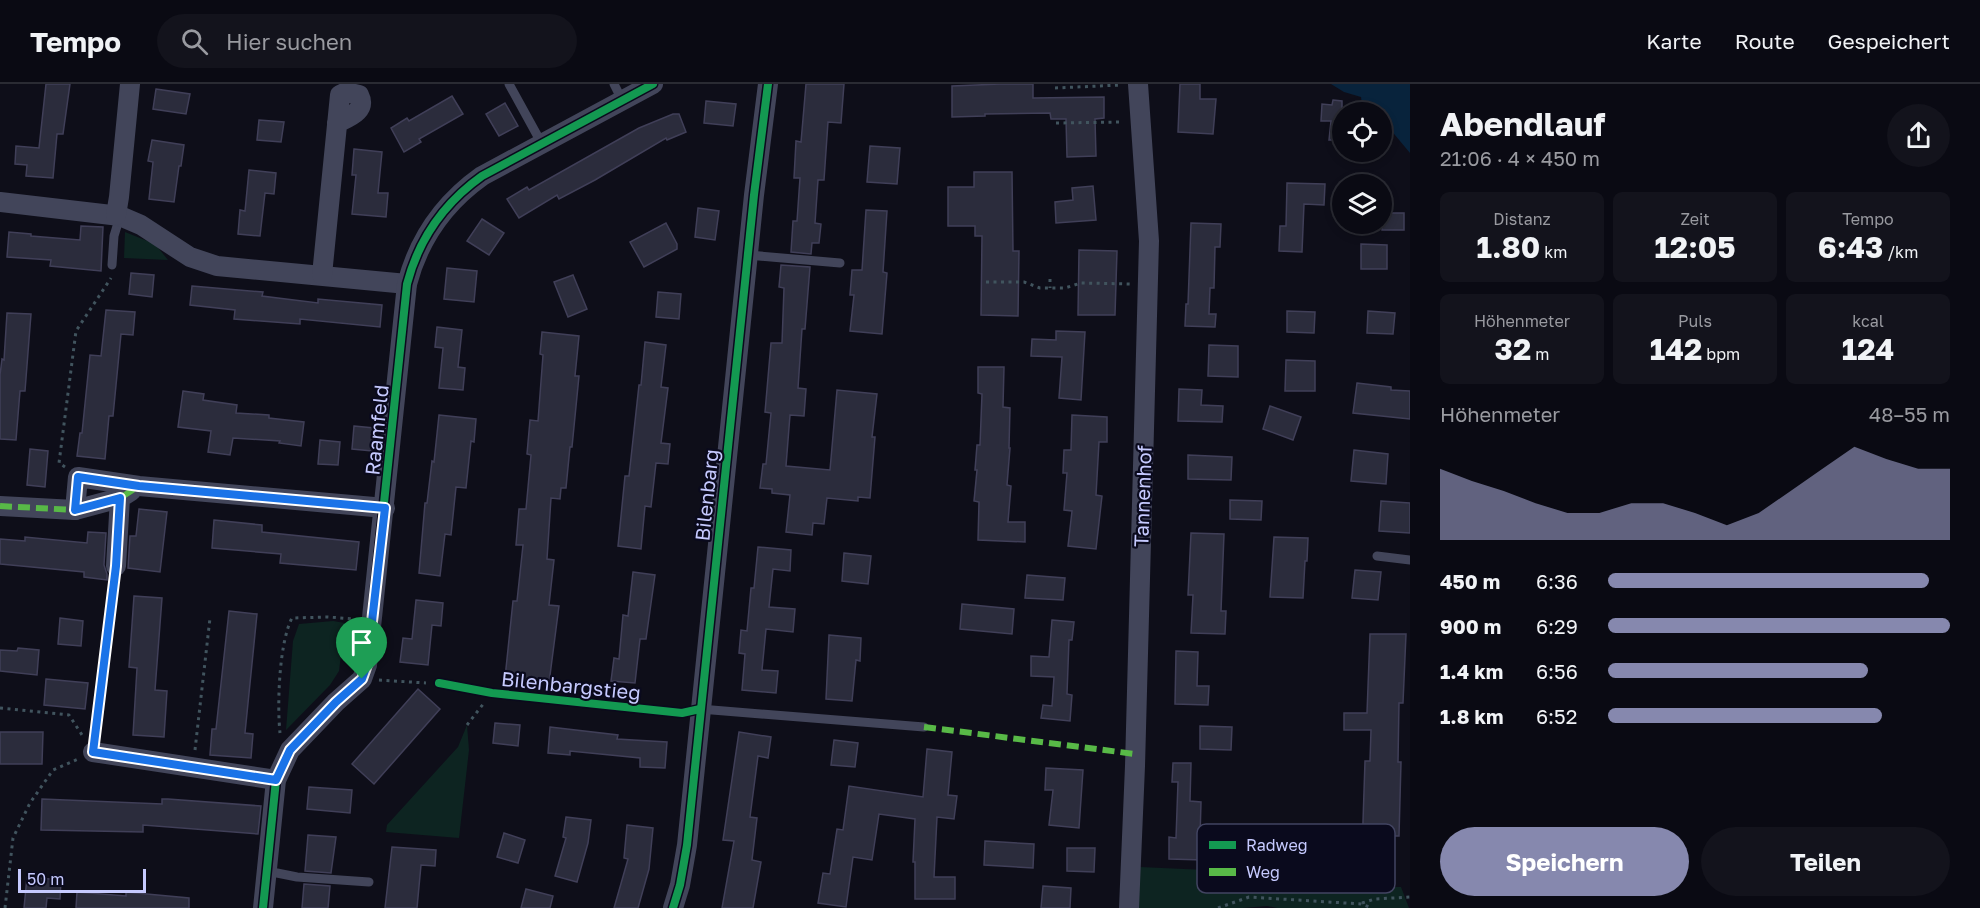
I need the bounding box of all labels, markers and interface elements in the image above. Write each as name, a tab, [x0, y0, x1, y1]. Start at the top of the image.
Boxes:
search box	[157, 14, 577, 68]
text: Tempo	[30, 25, 121, 58]
icon: search	[178, 25, 211, 58]
text: Hier suchen	[226, 28, 352, 55]
text: Karte	[1646, 28, 1702, 54]
text: Route	[1735, 28, 1795, 54]
text: Gespeichert	[1828, 28, 1950, 54]
map controls	[1332, 102, 1392, 234]
button: locate	[1332, 102, 1392, 162]
text: Abendlauf	[1440, 104, 1605, 143]
button: share	[1887, 104, 1950, 167]
text: 21:06 · 4 × 450 m	[1440, 146, 1600, 170]
button: layers	[1332, 174, 1392, 234]
text: Distanz	[1493, 209, 1551, 229]
text: Zeit	[1680, 209, 1710, 229]
text: Tempo	[1842, 209, 1894, 229]
text: 1.80	[1477, 229, 1540, 265]
text: 12:05	[1654, 229, 1736, 265]
text: 6:43	[1818, 229, 1883, 265]
text: km	[1540, 242, 1567, 262]
text: /km	[1883, 242, 1918, 262]
text: Höhenmeter	[1474, 311, 1570, 331]
text: Puls	[1678, 311, 1712, 331]
text: kcal	[1852, 311, 1884, 331]
text: 32	[1495, 331, 1531, 367]
text: 142	[1650, 331, 1702, 367]
text: 124	[1842, 331, 1894, 367]
text: m	[1531, 344, 1549, 364]
text: bpm	[1702, 344, 1740, 364]
street label: Raamfeld	[359, 384, 393, 476]
text: Höhenmeter	[1440, 402, 1560, 426]
text: 48–55 m	[1869, 402, 1950, 426]
street label: Tannenhof	[1128, 445, 1156, 547]
street label: Bilenbarg	[689, 448, 723, 542]
text: 450 m	[1440, 569, 1500, 593]
text: 6:36	[1536, 569, 1578, 593]
text: 900 m	[1440, 614, 1501, 638]
text: 6:29	[1536, 614, 1578, 638]
pin	[336, 617, 387, 679]
icon: arrive	[345, 626, 378, 659]
text: 1.4 km	[1440, 659, 1503, 683]
text: 6:56	[1536, 659, 1578, 683]
street label: Bilenbargstieg	[500, 666, 642, 704]
text: 1.8 km	[1440, 704, 1504, 728]
text: 6:52	[1536, 704, 1577, 728]
legend	[1197, 824, 1395, 893]
button: Speichern	[1440, 827, 1689, 896]
button: Teilen	[1701, 827, 1950, 896]
text: Radweg	[1246, 835, 1308, 855]
text: Weg	[1246, 862, 1280, 882]
scale bar	[18, 866, 146, 894]
text: 50 m	[27, 869, 64, 889]

